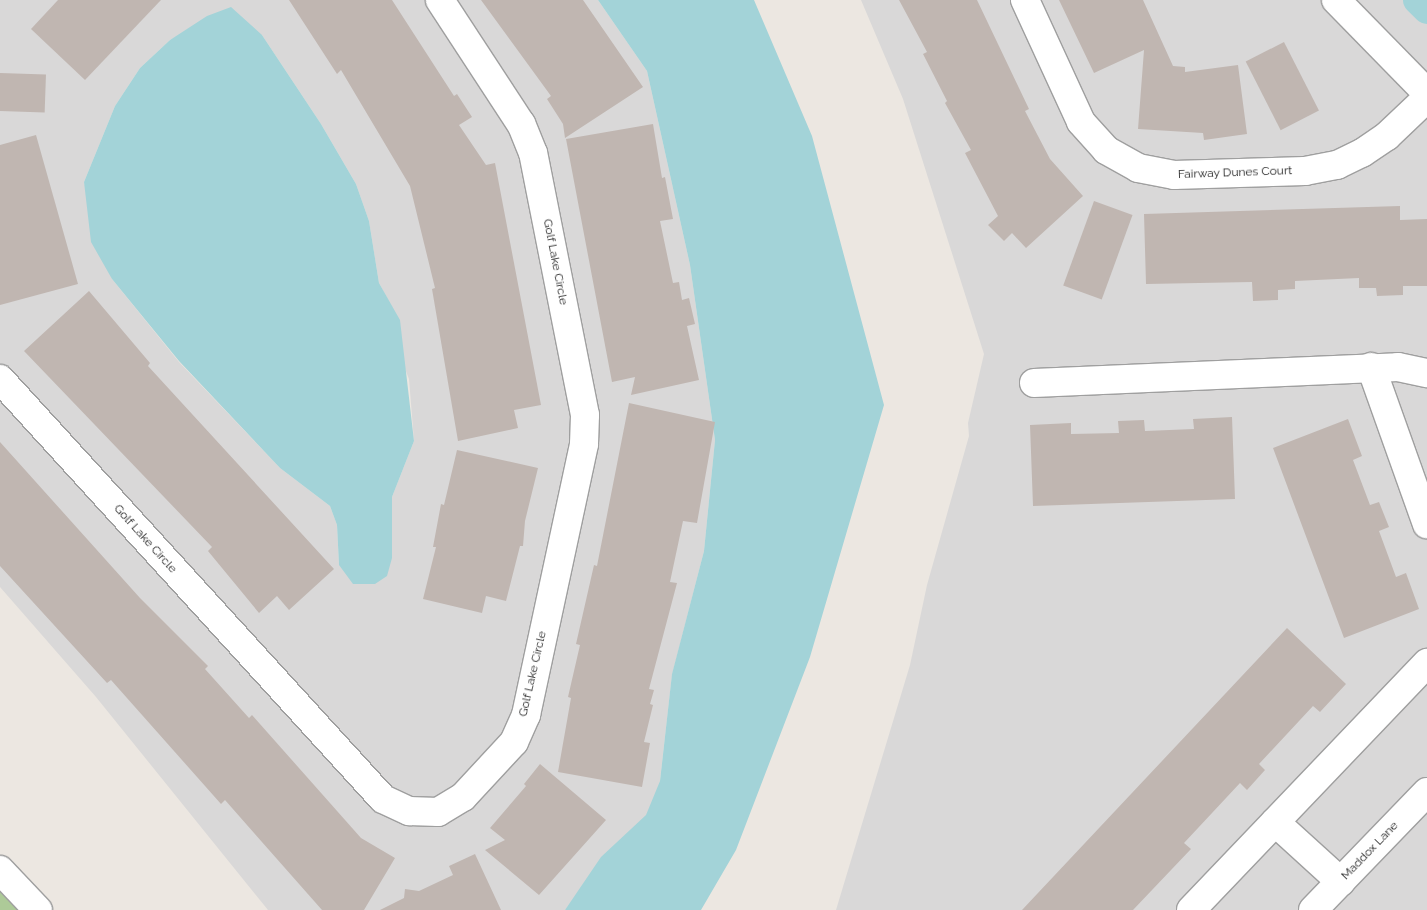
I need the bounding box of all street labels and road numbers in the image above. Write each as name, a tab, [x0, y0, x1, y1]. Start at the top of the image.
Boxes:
street label: Fairway Dunes Court	[1178, 164, 1292, 182]
street label: Golf Lake Circle	[540, 218, 570, 306]
street label: Golf Lake Circle	[110, 502, 180, 576]
street label: Golf Lake Circle	[516, 630, 550, 718]
street label: Maddox Lane	[1339, 819, 1401, 883]

